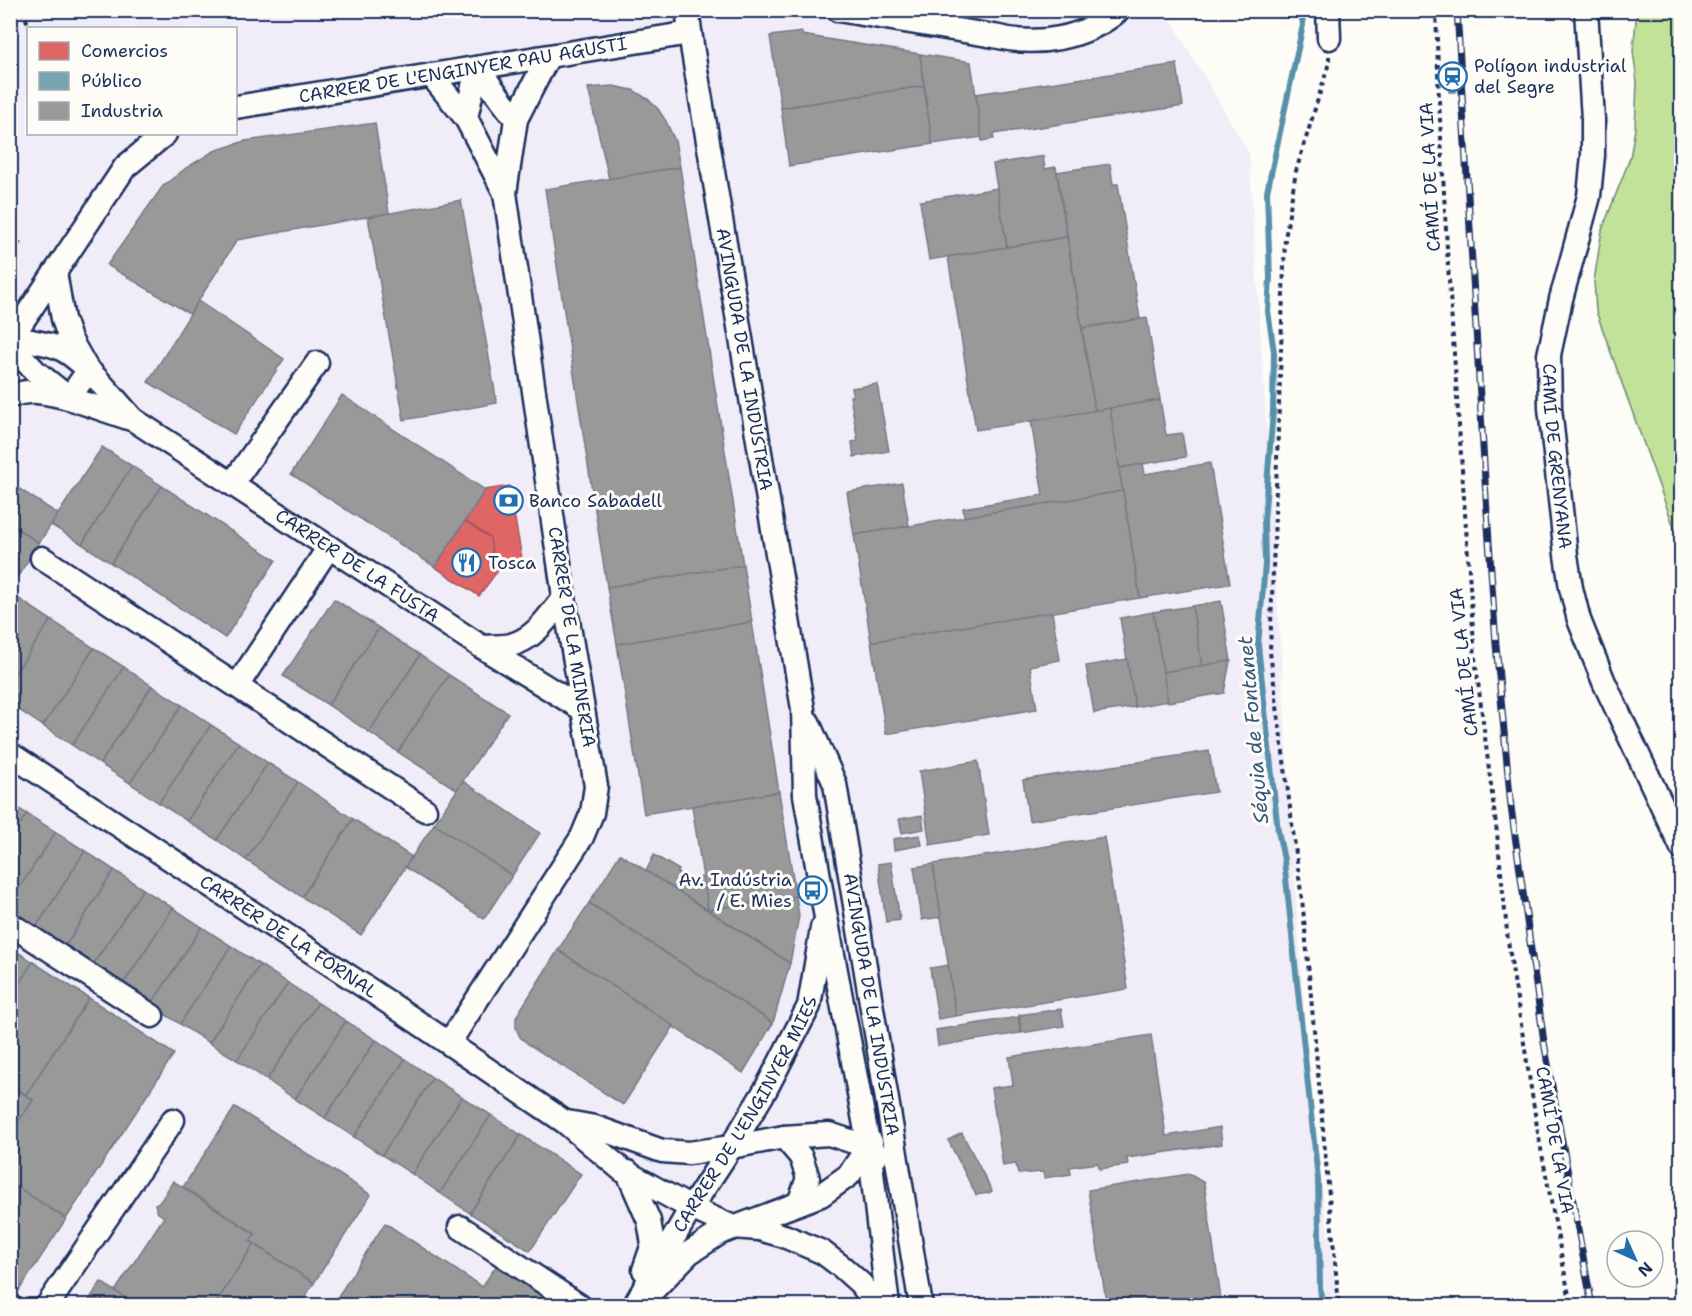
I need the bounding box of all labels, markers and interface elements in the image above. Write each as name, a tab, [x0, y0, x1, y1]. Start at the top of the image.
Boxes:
legend	[27, 27, 237, 135]
street label: CARRER DE L'ENGINYER PAU AGUSTÍ	[297, 31, 629, 109]
text: Comercios	[81, 39, 168, 63]
place label: Polígon industrial del Segre	[1474, 54, 1627, 99]
station icon: Polígon industrial del Segre	[1437, 60, 1469, 92]
text: Público	[81, 69, 142, 93]
text: Industria	[81, 99, 163, 123]
street label: CAMÍ DE LA VIA	[1414, 102, 1446, 252]
street label: AVINGUDA DE LA INDÚSTRIA	[711, 226, 778, 492]
street label: CAMÍ DE GRENYANA	[1537, 363, 1577, 550]
bank icon: Banco Sabadell	[492, 485, 524, 517]
place label: Banco Sabadell	[529, 489, 662, 513]
street label: CARRER DE LA FUSTA	[271, 503, 444, 628]
street label: CARRER DE LA MINERIA	[543, 525, 601, 749]
restaurant icon: Tosca	[451, 547, 483, 579]
place label: Tosca	[488, 551, 536, 575]
street label: CAMÍ DE LA VIA	[1444, 586, 1484, 738]
water label: Séquia de Fontanet	[1232, 635, 1274, 825]
place label: Av. Indústria / E. Mies	[678, 868, 792, 913]
street label: CARRER DE LA FORNAL	[195, 870, 382, 1004]
street label: AVINGUDA DE LA INDÚSTRIA	[838, 871, 905, 1138]
bus stop icon: Av. Indústria / E. Mies	[797, 874, 829, 906]
street label: CARRER DE L'ENGINYER MIES	[667, 995, 822, 1237]
street label: CAMÍ DE LA VIA	[1530, 1064, 1580, 1216]
north arrow	[1605, 1229, 1665, 1289]
text: N	[1633, 1257, 1657, 1281]

